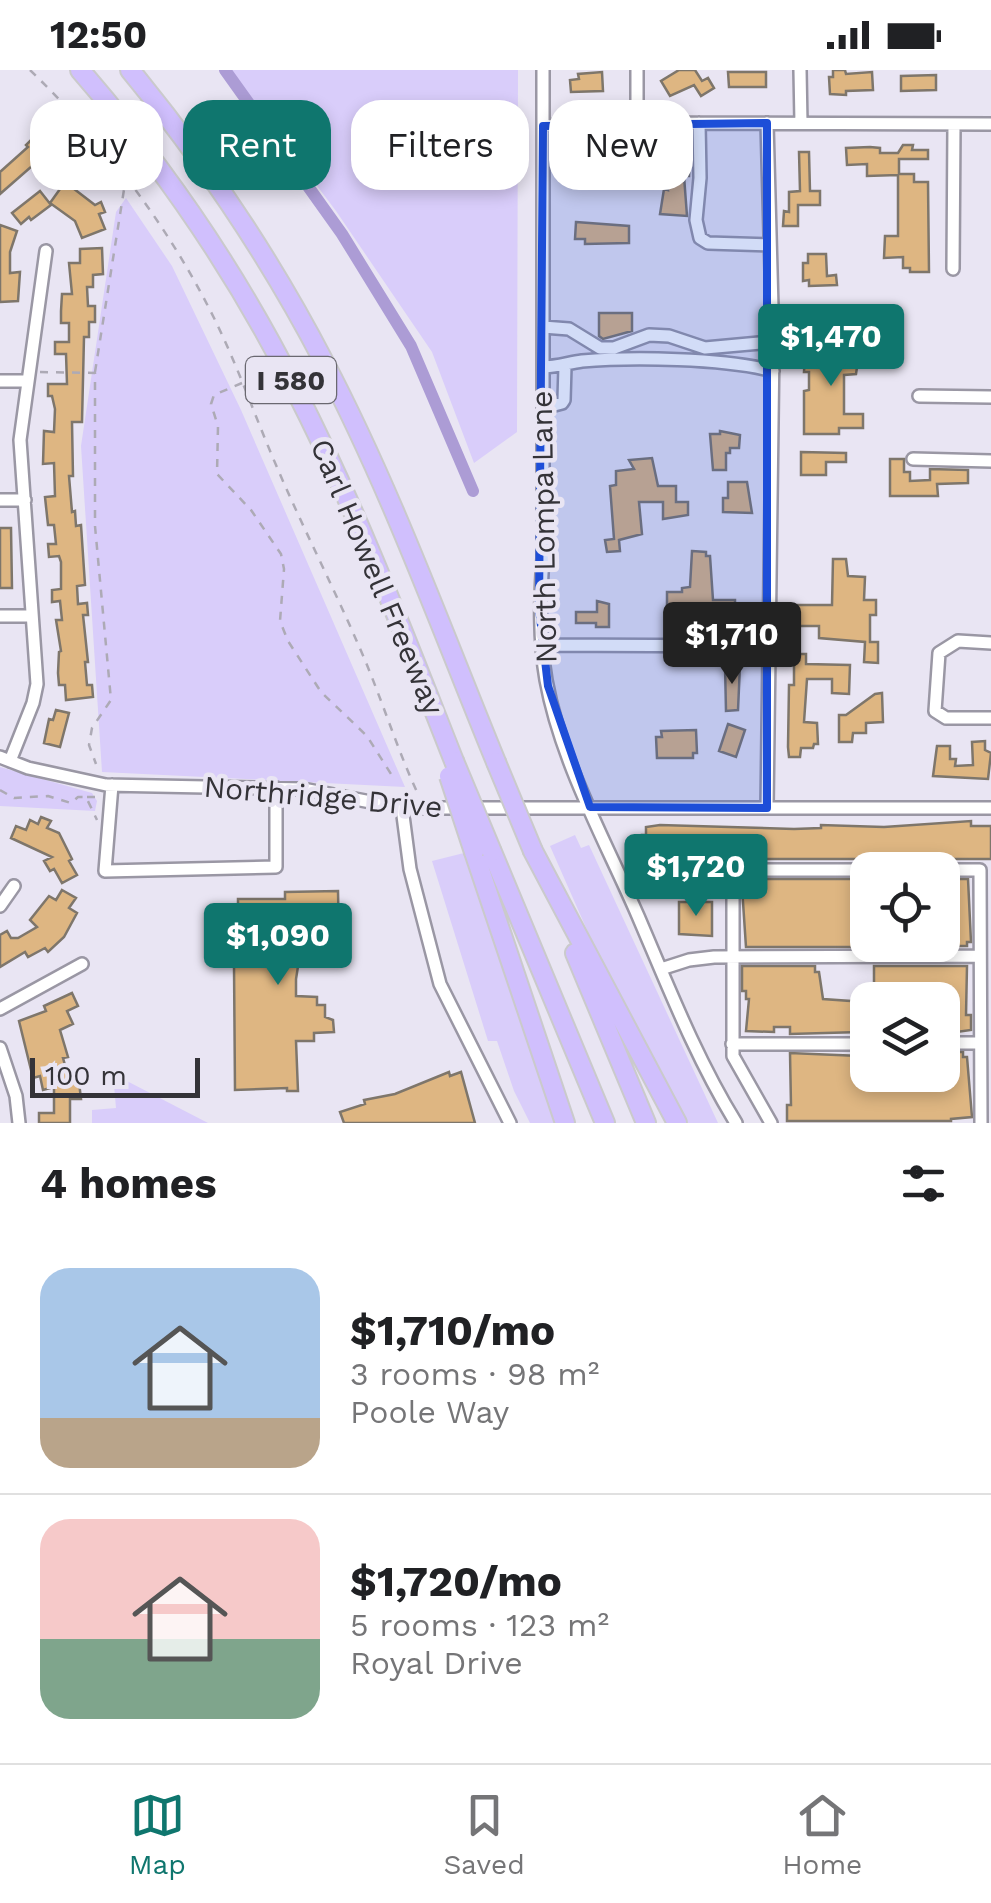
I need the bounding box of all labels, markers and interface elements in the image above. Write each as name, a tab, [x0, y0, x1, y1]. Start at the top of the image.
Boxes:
text: 12:50	[50, 13, 147, 57]
chip: Buy	[30, 100, 163, 190]
chip: Rent	[183, 100, 331, 190]
chip: Filters	[351, 100, 529, 190]
chip: New	[549, 100, 693, 190]
pin: $1,470	[750, 304, 912, 389]
text: $1,470	[780, 317, 882, 355]
road number: I 580	[246, 357, 336, 403]
street label: North Lompa Lane	[524, 390, 563, 664]
street label: Carl Howell Freeway	[303, 434, 452, 721]
pin: $1,710	[651, 602, 813, 687]
text: $1,710	[685, 615, 779, 653]
street label: Northridge Drive	[202, 769, 444, 824]
pin: $1,720	[615, 834, 777, 919]
text: $1,720	[646, 847, 746, 885]
map controls	[850, 852, 960, 1092]
button: locate	[850, 852, 960, 962]
pin: $1,090	[197, 903, 359, 988]
text: $1,090	[226, 916, 330, 954]
button: layers	[850, 982, 960, 1092]
scale bar	[30, 1053, 200, 1098]
text: 100 m	[45, 1059, 127, 1092]
icon: filters	[896, 1156, 951, 1211]
text: 4 homes	[40, 1159, 217, 1208]
text: $1,710/mo	[350, 1306, 555, 1355]
icon: home	[120, 1308, 240, 1428]
text: 3 rooms · 98 m²	[350, 1355, 599, 1393]
text: Poole Way	[350, 1393, 509, 1431]
text: $1,720/mo	[350, 1557, 562, 1606]
icon: home	[120, 1559, 240, 1679]
text: 5 rooms · 123 m²	[350, 1606, 609, 1644]
text: Royal Drive	[350, 1644, 523, 1682]
tab: Map	[129, 1788, 186, 1881]
tab: Saved	[443, 1788, 525, 1881]
tab: Home	[782, 1788, 862, 1881]

